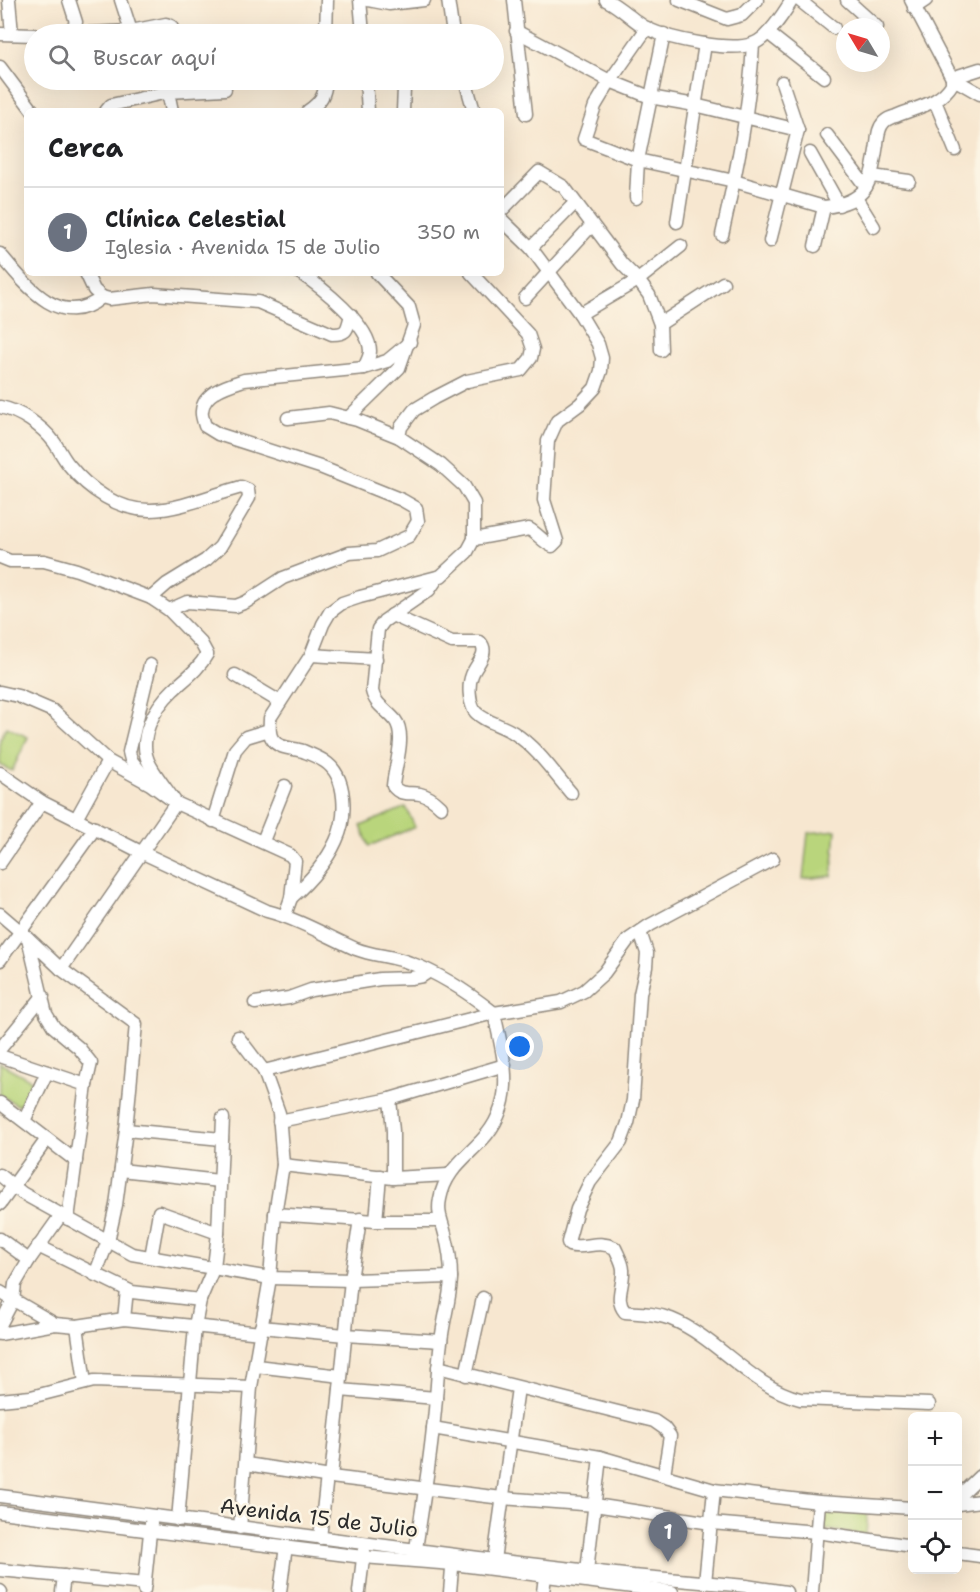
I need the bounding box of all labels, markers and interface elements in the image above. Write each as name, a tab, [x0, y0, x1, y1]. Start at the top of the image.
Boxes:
north arrow	[836, 18, 890, 72]
search box	[24, 24, 504, 90]
icon: search	[45, 41, 78, 74]
text: Buscar aquí	[93, 43, 216, 72]
text: Cerca	[48, 130, 123, 165]
text: Clínica Celestial	[105, 205, 286, 234]
text: 1	[63, 219, 72, 245]
text: 350 m	[416, 219, 480, 245]
text: Iglesia · Avenida 15 de Julio	[105, 234, 381, 260]
your location	[505, 1032, 534, 1061]
map controls	[908, 1412, 962, 1574]
button: +	[908, 1412, 962, 1466]
button: −	[908, 1466, 962, 1520]
street label: Avenida 15 de Julio	[218, 1492, 420, 1544]
pin: 1	[648, 1512, 688, 1562]
button: locate	[908, 1520, 962, 1574]

